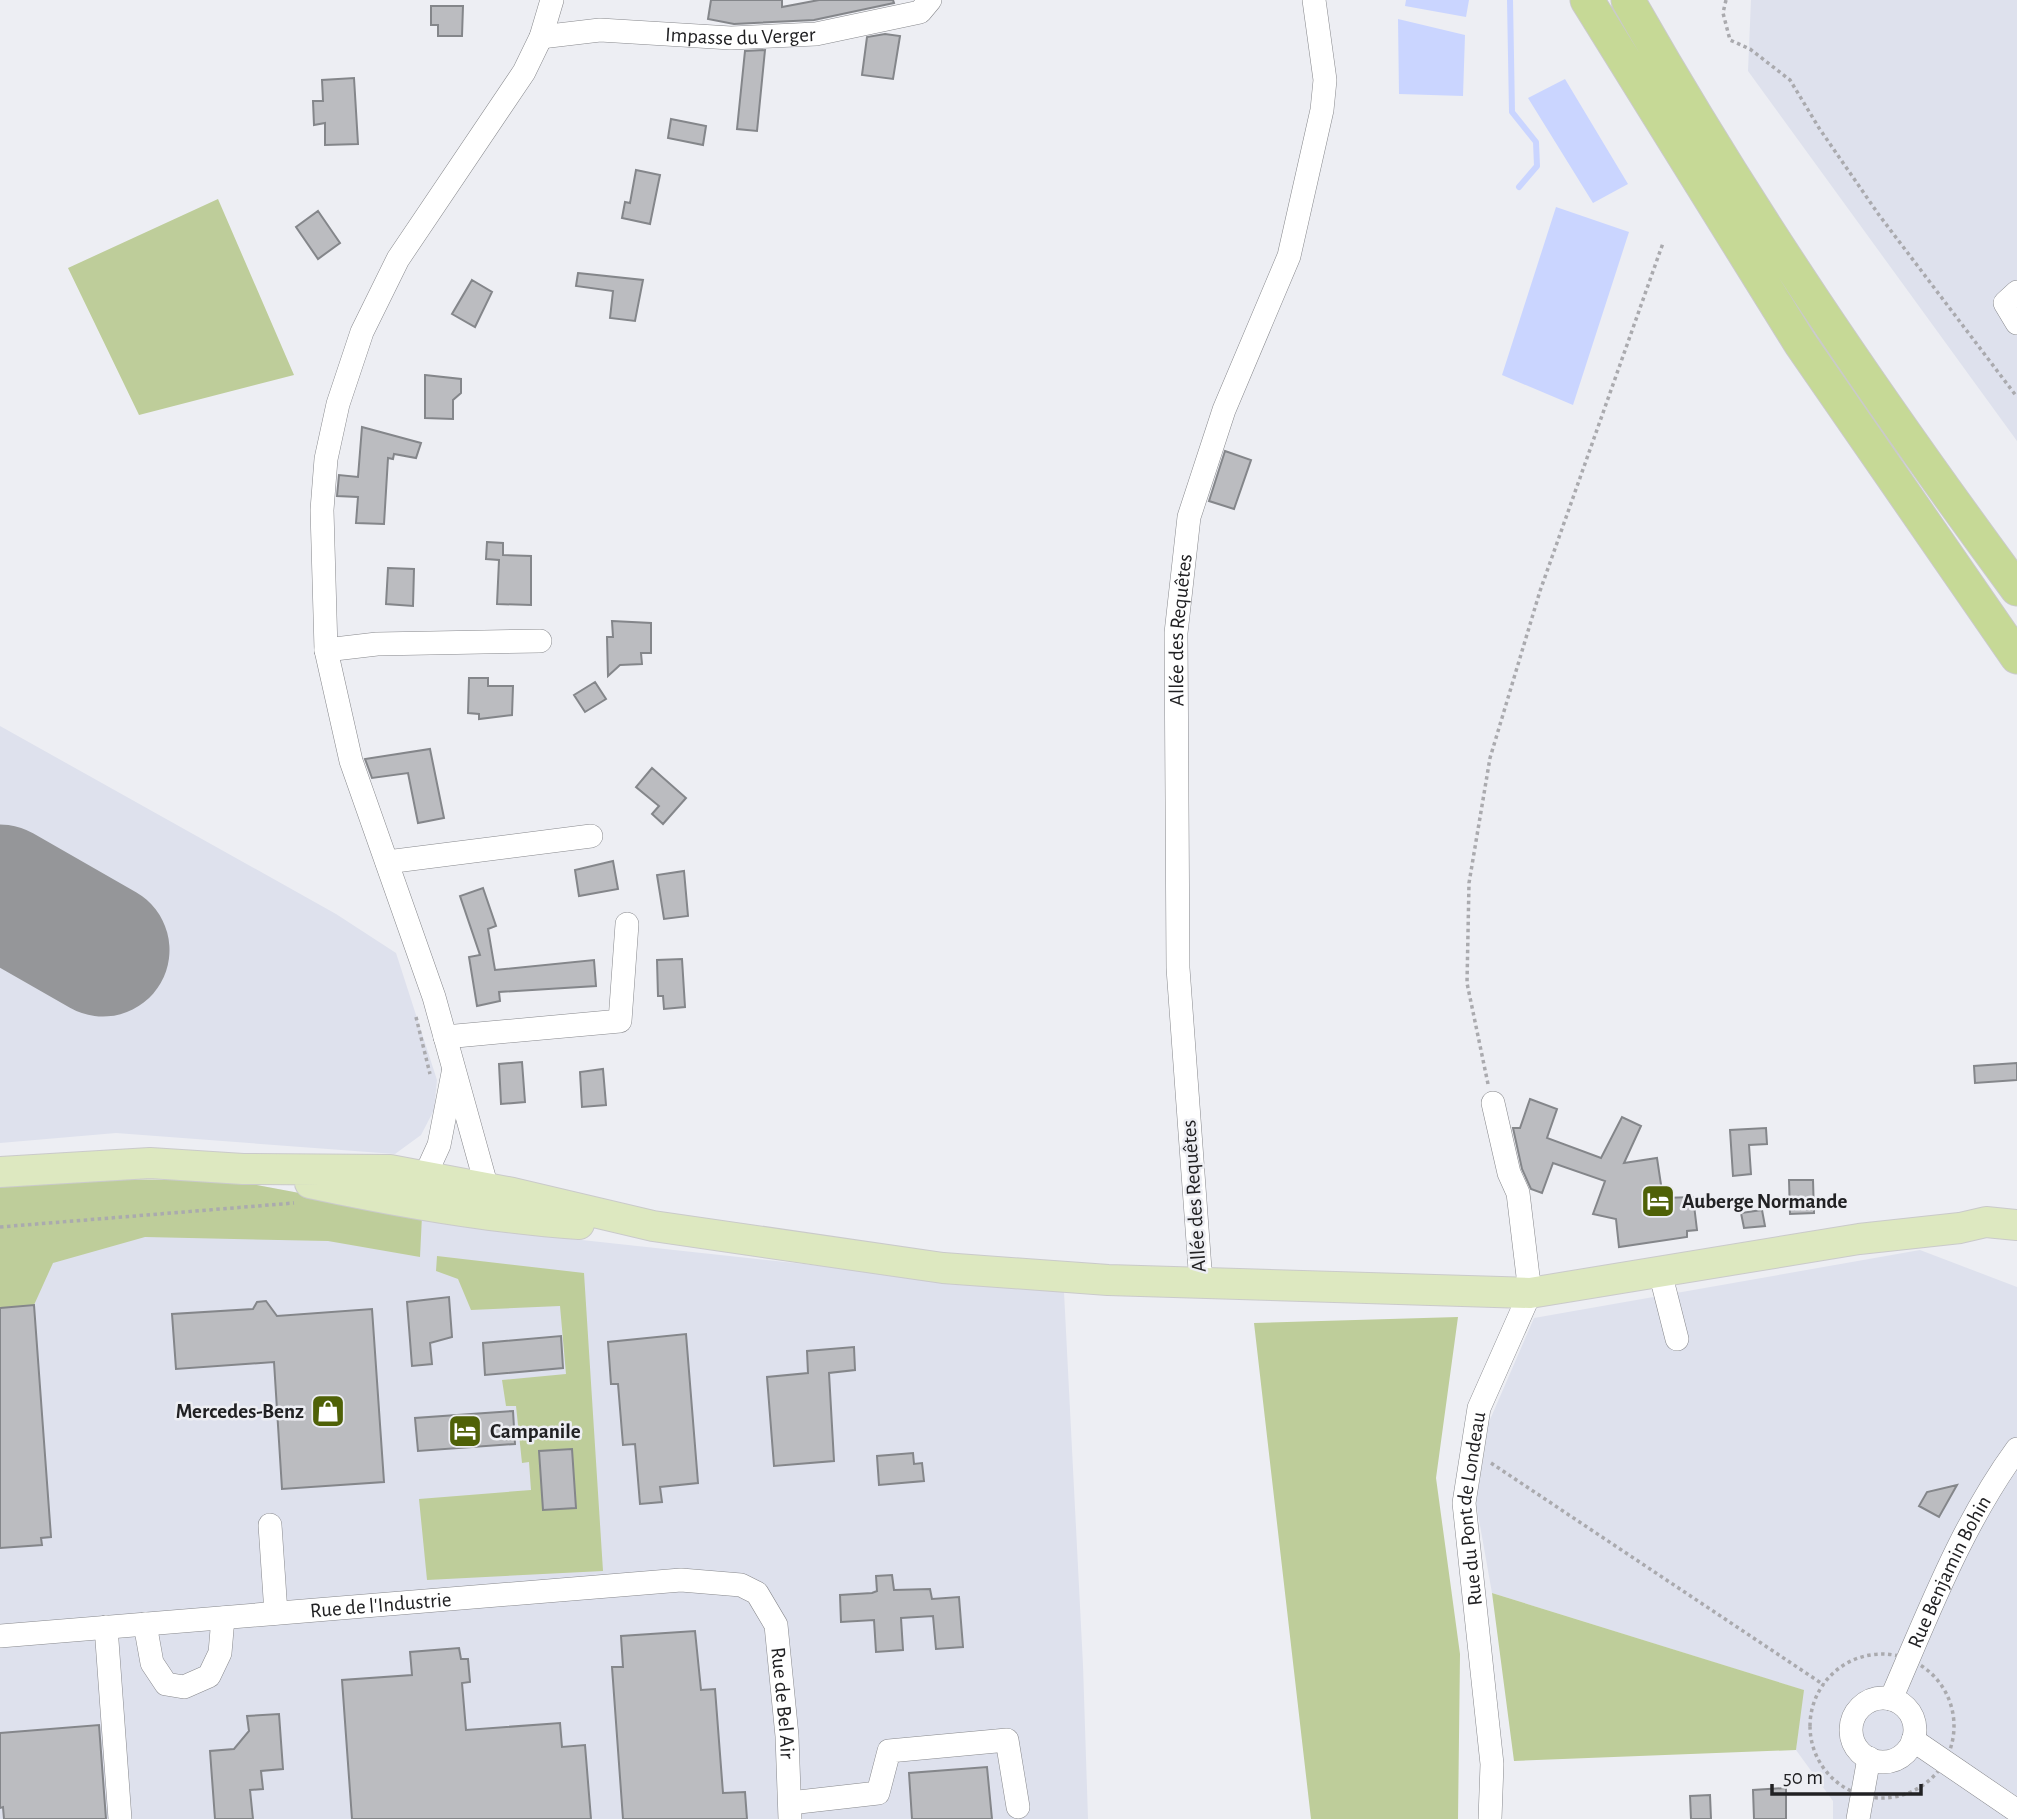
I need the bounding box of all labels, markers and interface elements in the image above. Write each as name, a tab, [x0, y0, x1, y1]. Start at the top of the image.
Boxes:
street label: Impasse du Verger	[665, 24, 816, 49]
street label: Allée des Requêtes	[1165, 553, 1195, 706]
street label: Allée des Requêtes	[1178, 1119, 1210, 1273]
hotel icon: Auberge Normande	[1639, 1182, 1677, 1220]
place label: Auberge Normande	[1682, 1191, 1848, 1212]
shop icon: Mercedes-Benz	[309, 1392, 347, 1430]
place label: Mercedes-Benz	[176, 1401, 304, 1422]
street label: Rue du Pont de Londeau	[1453, 1410, 1489, 1607]
hotel icon: Campanile	[446, 1412, 484, 1450]
place label: Campanile	[490, 1421, 581, 1442]
street label: Rue Benjamin Bohin	[1904, 1492, 1995, 1651]
street label: Rue de l'Industrie	[309, 1588, 452, 1621]
street label: Rue de Bel Air	[768, 1646, 798, 1760]
scale bar	[1772, 1752, 1921, 1796]
text: 50 m	[1783, 1767, 1823, 1788]

